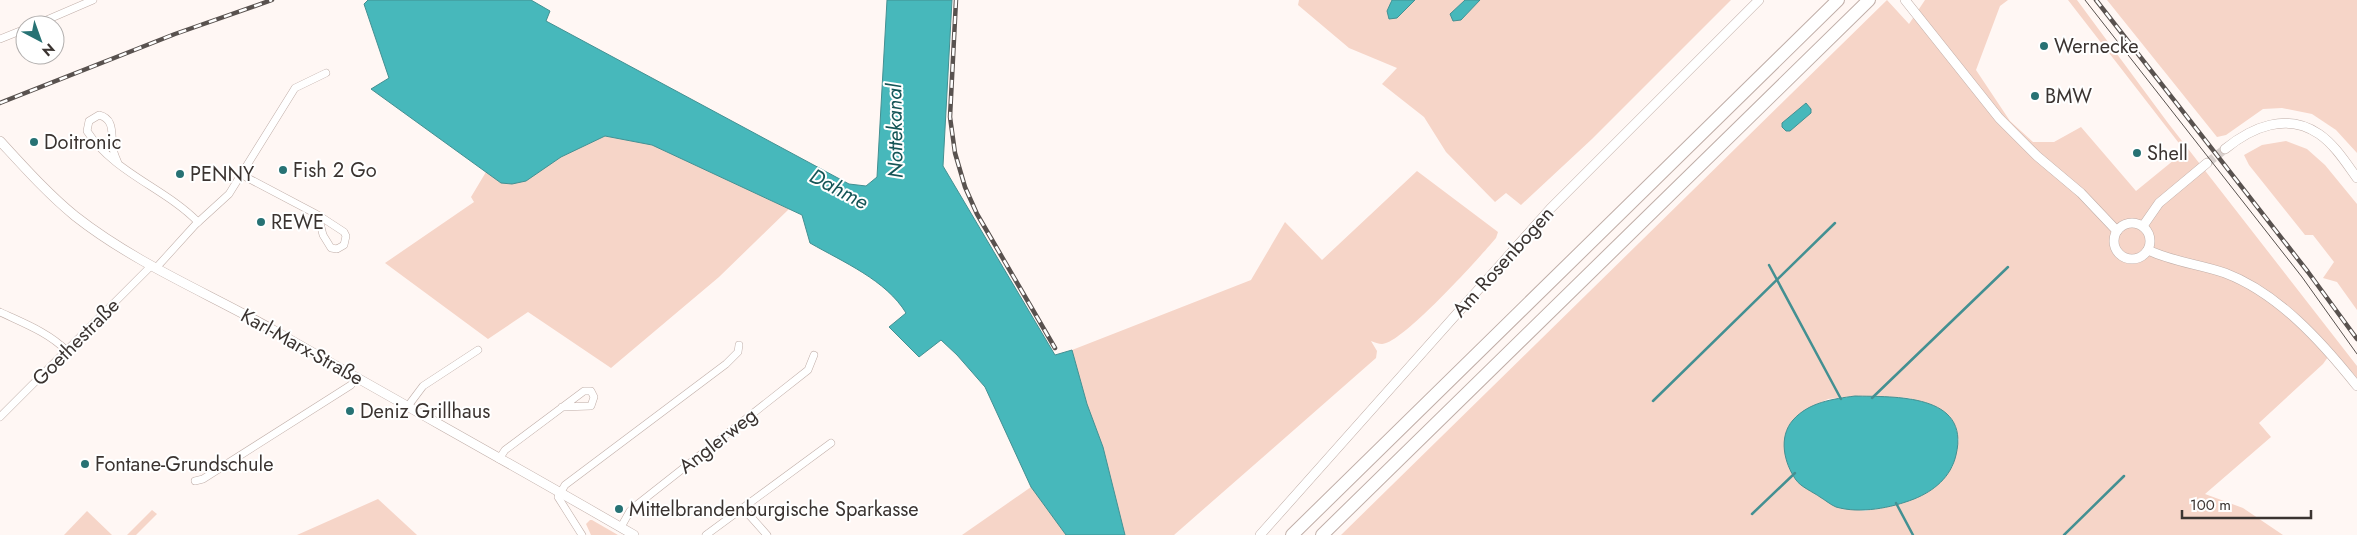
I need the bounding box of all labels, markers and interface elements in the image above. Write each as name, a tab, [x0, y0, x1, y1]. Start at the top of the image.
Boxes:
north arrow	[15, 15, 65, 65]
place label: Wernecke	[2054, 32, 2139, 61]
text: N	[38, 39, 59, 61]
marker: Wernecke	[2038, 40, 2050, 52]
water label: Nottekanal	[879, 82, 911, 179]
place label: BMW	[2045, 82, 2092, 111]
marker: BMW	[2029, 90, 2041, 102]
place label: Doitronic	[44, 128, 121, 157]
marker: Doitronic	[28, 136, 40, 148]
place label: Shell	[2147, 139, 2188, 168]
marker: Shell	[2131, 147, 2143, 159]
place label: Fish 2 Go	[293, 156, 377, 185]
place label: PENNY	[190, 160, 255, 189]
water label: Dahme	[804, 161, 874, 217]
marker: Fish 2 Go	[277, 164, 289, 176]
marker: PENNY	[174, 168, 186, 180]
street label: Am Rosenbogen	[1445, 200, 1561, 324]
place label: REWE	[271, 208, 324, 237]
marker: REWE	[255, 216, 267, 228]
street label: Goethestraße	[26, 292, 126, 392]
street label: Karl-Marx-Straße	[235, 301, 369, 393]
place label: Deniz Grillhaus	[360, 397, 490, 426]
street label: Anglerweg	[673, 401, 763, 481]
marker: Deniz Grillhaus	[344, 405, 356, 417]
place label: Fontane-Grundschule	[95, 450, 274, 479]
marker: Fontane-Grundschule	[79, 458, 91, 470]
scale bar	[2182, 488, 2311, 520]
text: 100 m	[2190, 494, 2231, 516]
place label: Mittelbrandenburgische Sparkasse	[629, 495, 919, 524]
marker: Mittelbrandenburgische Sparkasse	[613, 503, 625, 515]

